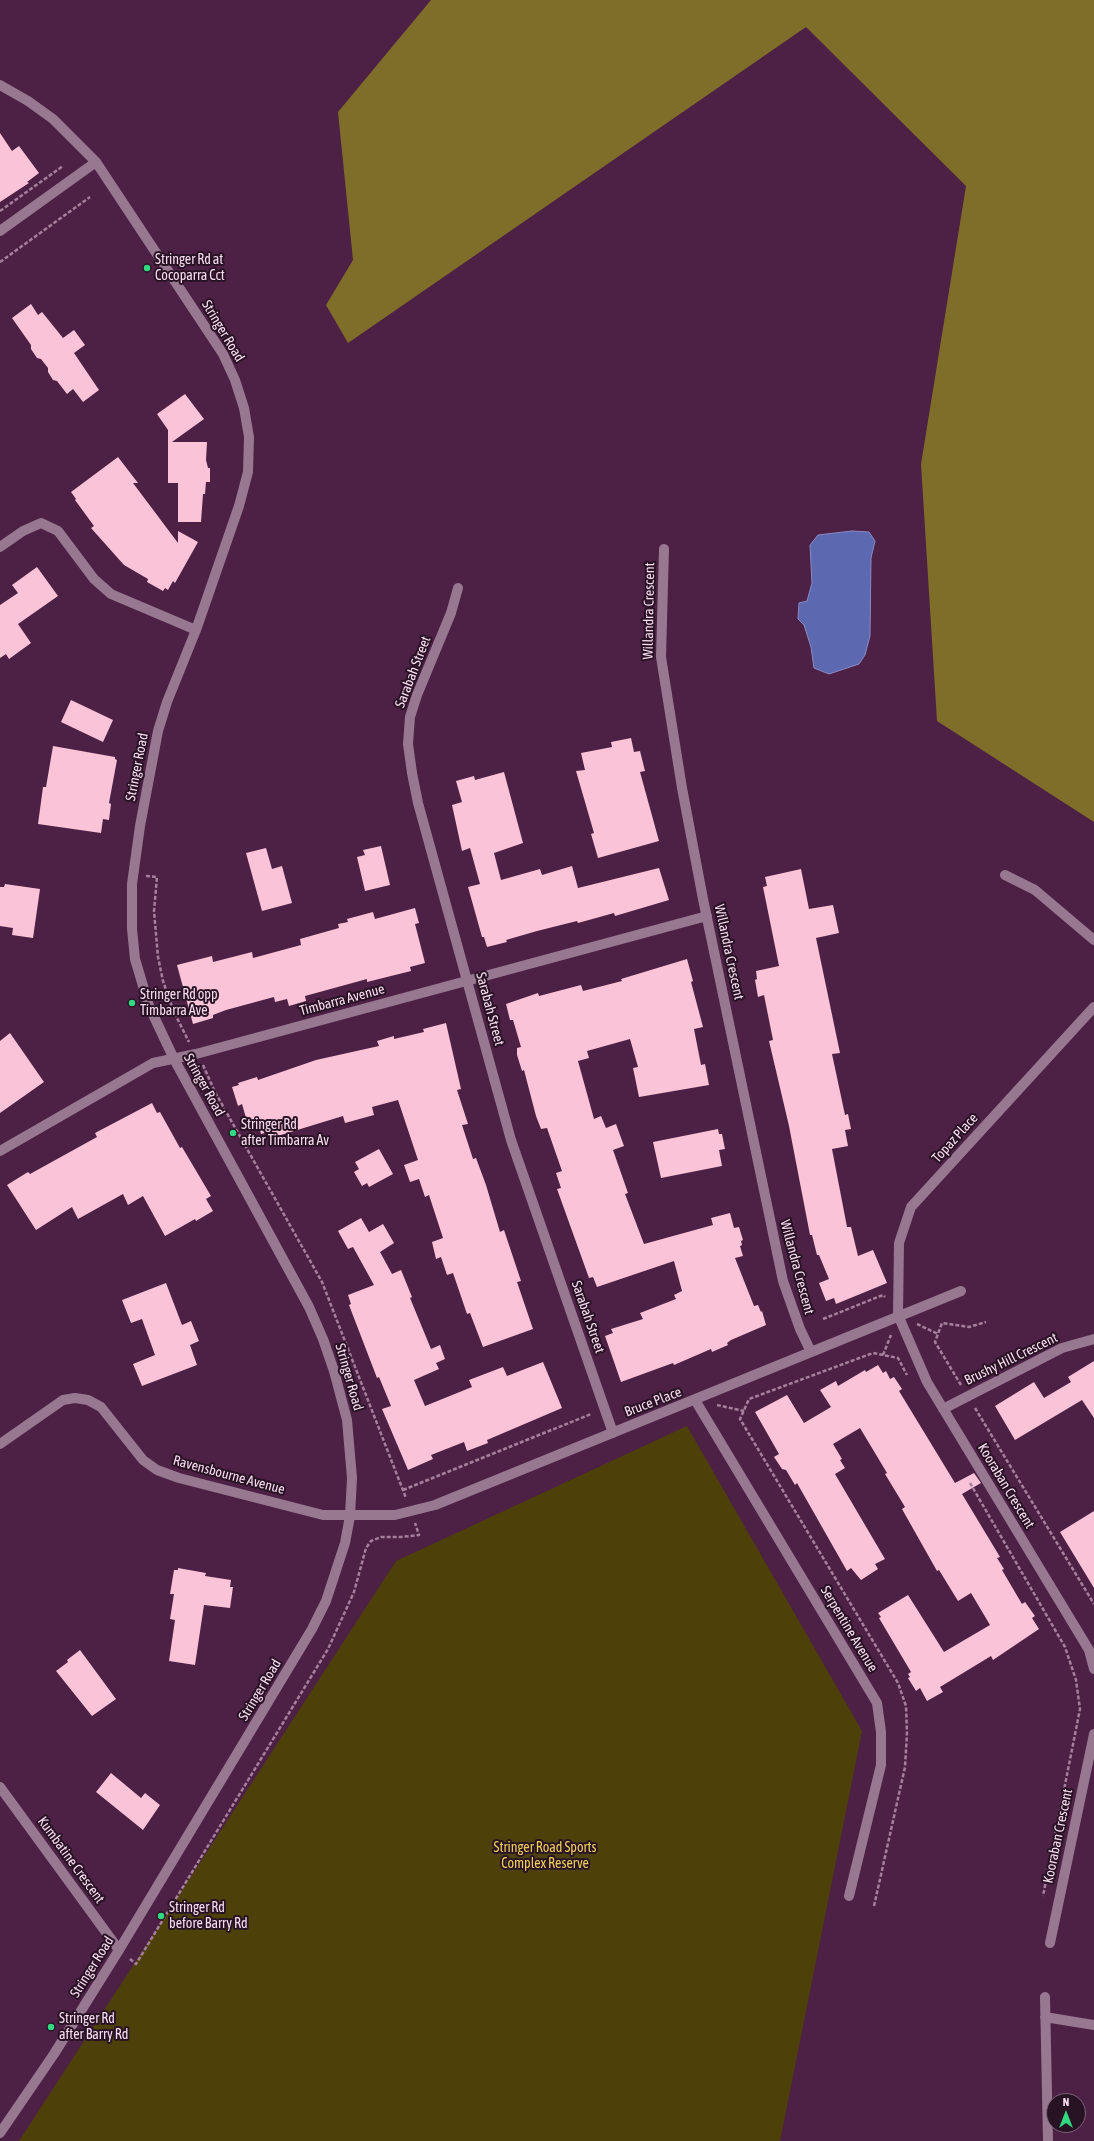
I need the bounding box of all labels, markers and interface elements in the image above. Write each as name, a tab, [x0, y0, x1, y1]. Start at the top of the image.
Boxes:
place label: Stringer Rd at Cocoparra Cct	[155, 252, 225, 284]
marker: Stringer Rd at Cocoparra Cct	[142, 263, 152, 273]
street label: Stringer Road	[198, 297, 248, 365]
street label: Willandra Crescent	[640, 562, 658, 660]
street label: Sarabah Street	[392, 634, 434, 710]
street label: Stringer Road	[122, 732, 152, 802]
street label: Willandra Crescent	[711, 903, 747, 1001]
street label: Sarabah Street	[472, 970, 508, 1048]
street label: Timbarra Avenue	[298, 981, 386, 1019]
place label: Stringer Rd opp Timbarra Ave	[140, 987, 218, 1020]
marker: Stringer Rd opp Timbarra Ave	[127, 998, 137, 1008]
street label: Stringer Road	[180, 1051, 228, 1119]
street label: Topaz Place	[928, 1110, 982, 1166]
place label: Stringer Rd after Timbarra Av	[241, 1117, 329, 1150]
marker: Stringer Rd after Timbarra Av	[228, 1128, 238, 1138]
street label: Willandra Crescent	[776, 1218, 818, 1316]
street label: Sarabah Street	[568, 1279, 608, 1355]
street label: Brushy Hill Crescent	[962, 1329, 1060, 1389]
street label: Stringer Road	[331, 1342, 367, 1412]
street label: Bruce Place	[622, 1383, 684, 1421]
street label: Kooraban Crescent	[974, 1441, 1038, 1531]
street label: Ravensbourne Avenue	[171, 1452, 287, 1498]
street label: Serpentine Avenue	[817, 1583, 881, 1675]
street label: Stringer Road	[235, 1656, 285, 1724]
street label: Kooraban Crescent	[1040, 1787, 1076, 1885]
street label: Kumbatine Crescent	[34, 1813, 108, 1907]
park label: Stringer Road Sports Complex Reserve	[494, 1840, 596, 1872]
place label: Stringer Rd before Barry Rd	[169, 1900, 248, 1932]
marker: Stringer Rd before Barry Rd	[156, 1911, 166, 1921]
street label: Stringer Road	[67, 1933, 117, 2001]
place label: Stringer Rd after Barry Rd	[59, 2011, 128, 2044]
marker: Stringer Rd after Barry Rd	[46, 2022, 56, 2032]
north arrow	[1046, 2093, 1086, 2133]
text: N	[1063, 2096, 1069, 2108]

